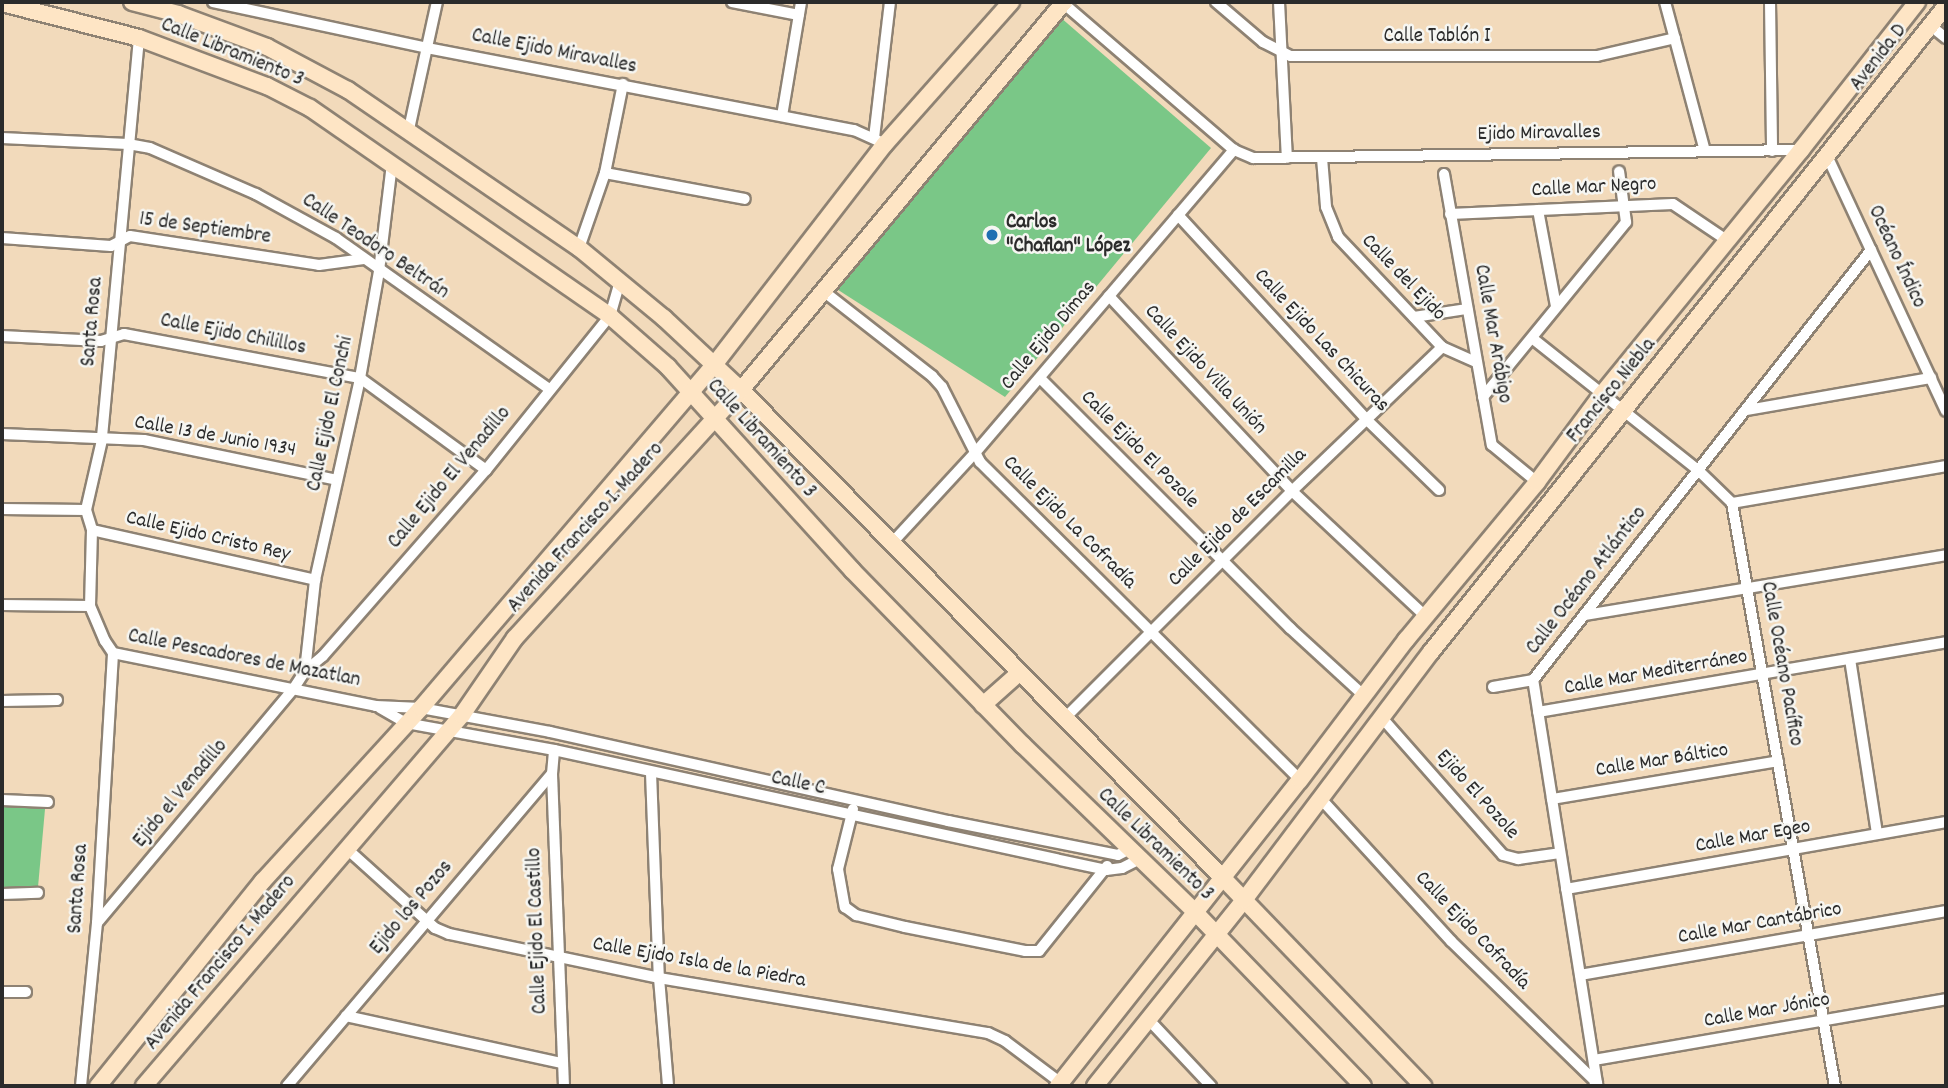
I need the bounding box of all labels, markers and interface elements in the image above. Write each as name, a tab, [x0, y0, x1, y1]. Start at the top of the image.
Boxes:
street label: Calle Libramiento 3	[157, 13, 307, 93]
street label: Avenida D	[1845, 19, 1913, 97]
street label: Calle Ejido Miravalles	[469, 24, 639, 80]
street label: Calle Tablón I	[1384, 24, 1490, 50]
street label: Ejido Miravalles	[1477, 120, 1601, 148]
street label: Calle Mar Negro	[1531, 172, 1657, 204]
street label: Calle Teodoro Beltrán	[297, 188, 453, 306]
street label: Océano Índico	[1861, 202, 1931, 312]
street label: 15 de Septiembre	[138, 207, 272, 251]
place label: Carlos "Chaflan" López	[1006, 210, 1130, 260]
marker: Carlos "Chaflan" López	[984, 227, 1000, 243]
street label: Calle del Ejido	[1355, 229, 1451, 327]
street label: Calle Mar Arábigo	[1467, 263, 1517, 405]
street label: Calle Ejido Las Chicuras	[1248, 264, 1394, 418]
street label: Santa Rosa	[77, 276, 109, 368]
street label: Calle Ejido Dimas	[996, 276, 1102, 396]
street label: Calle Ejido Villa Unión	[1138, 300, 1272, 440]
street label: Calle Ejido Chilillos	[158, 309, 308, 361]
street label: Francisco Niebla	[1562, 333, 1662, 449]
street label: Calle Ejido El Conchi	[302, 334, 360, 494]
street label: Calle Libramiento 3	[701, 374, 821, 504]
street label: Calle Ejido El Pozole	[1075, 386, 1203, 514]
street label: Calle Ejido El Venadillo	[383, 402, 517, 554]
street label: Calle 13 de Junio 1934	[132, 410, 298, 464]
street label: Avenida Francisco I. Madero	[503, 437, 669, 619]
street label: Calle Ejido de Escamilla	[1163, 443, 1313, 593]
street label: Calle Ejido La Cofradía	[997, 451, 1141, 595]
street label: Calle Océano Atlántico	[1521, 502, 1653, 660]
street label: Calle Ejido Cristo Rey	[123, 506, 293, 568]
street label: Calle Océano Pacífico	[1754, 580, 1808, 748]
street label: Calle Pescadores de Mazatlan	[126, 624, 362, 694]
street label: Calle Mar Mediterráneo	[1562, 644, 1750, 702]
street label: Ejido el Venadillo	[128, 735, 234, 853]
street label: Calle Mar Báltico	[1594, 738, 1730, 784]
street label: Ejido El Pozole	[1430, 745, 1524, 845]
street label: Calle C	[769, 766, 827, 802]
street label: Calle Libramiento 3	[1092, 783, 1218, 907]
street label: Calle Mar Egeo	[1694, 814, 1812, 860]
street label: Santa Rosa	[63, 843, 95, 935]
street label: Calle Ejido El Castillo	[523, 847, 553, 1015]
street label: Ejido los Pozos	[365, 856, 459, 960]
street label: Calle Ejido Cofradía	[1409, 866, 1535, 996]
street label: Avenida Francisco I. Madero	[140, 870, 302, 1056]
street label: Calle Mar Cantábrico	[1676, 897, 1844, 951]
street label: Calle Ejido Isla de la Piedra	[591, 932, 807, 994]
street label: Calle Mar Jónico	[1702, 988, 1832, 1034]

